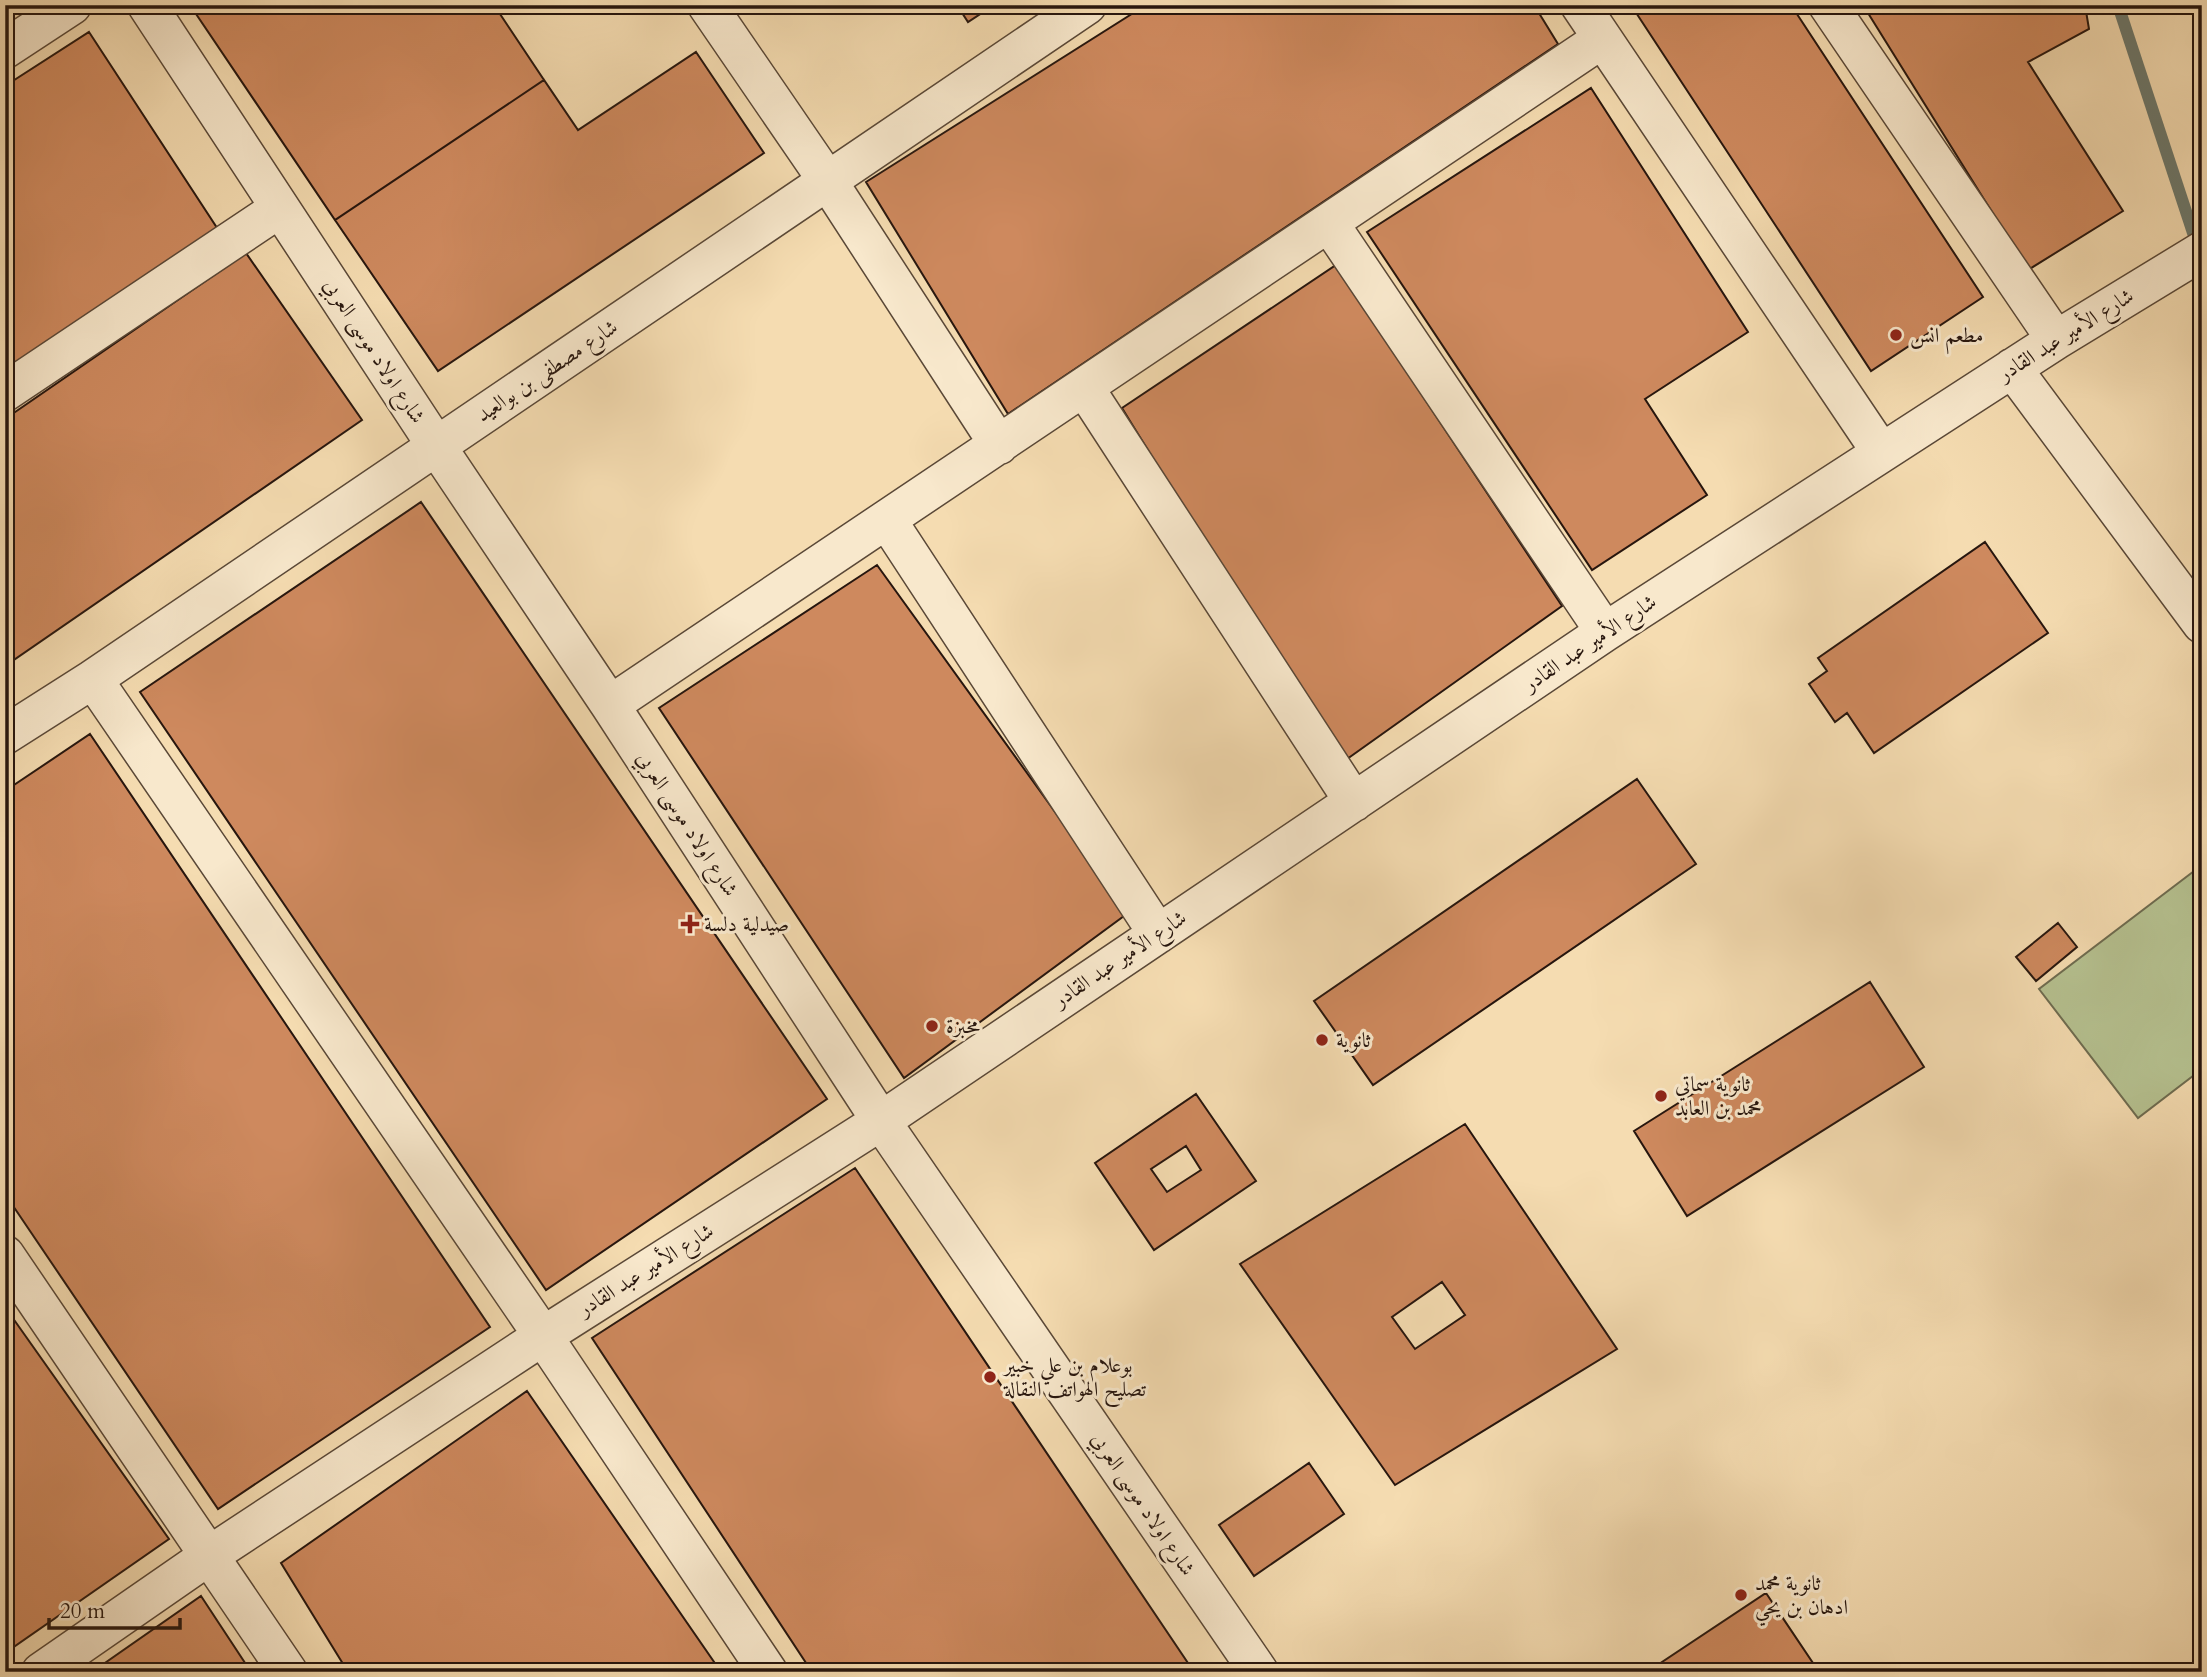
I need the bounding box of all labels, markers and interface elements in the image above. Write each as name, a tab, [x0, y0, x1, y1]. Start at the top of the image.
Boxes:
street label: شارع اولاد موسى العربي	[314, 273, 432, 431]
street label: شارع الأمير عبد القادر	[1990, 281, 2141, 392]
street label: شارع مصطفى بن بوالعيد	[470, 313, 625, 432]
place label: مطعم انس	[1910, 321, 1983, 355]
marker: مطعم انس	[1888, 327, 1904, 343]
street label: شارع الأمير عبد القادر	[1515, 587, 1664, 702]
street label: شارع اولاد موسى العربي	[627, 746, 745, 904]
street label: شارع الأمير عبد القادر	[1045, 903, 1194, 1018]
place label: صيدلية دلسة	[704, 910, 789, 939]
marker: صيدلية دلسة	[682, 916, 698, 932]
place label: مخبزة	[946, 1012, 980, 1041]
marker: مخبزة	[924, 1018, 940, 1034]
place label: ثانوية	[1336, 1026, 1372, 1055]
marker: ثانوية	[1314, 1032, 1330, 1048]
place label: ثانوية سماتي محمد بن العابد	[1675, 1070, 1762, 1123]
marker: ثانوية سماتي محمد بن العابد	[1653, 1088, 1669, 1104]
street label: شارع الأمير عبد القادر	[570, 1216, 721, 1327]
place label: بوعلام بن علي خبير تصليح الهواتف النقالة	[1002, 1351, 1147, 1408]
marker: بوعلام بن علي خبير تصليح الهواتف النقالة	[982, 1369, 998, 1385]
street label: شارع اولاد موسى العربي	[1082, 1426, 1202, 1583]
place label: ثانوية محمد ادهان بن يحي	[1755, 1569, 1848, 1627]
scale bar	[49, 1586, 180, 1630]
marker: ثانوية محمد ادهان بن يحي	[1733, 1587, 1749, 1603]
text: 20 m	[60, 1597, 105, 1626]

